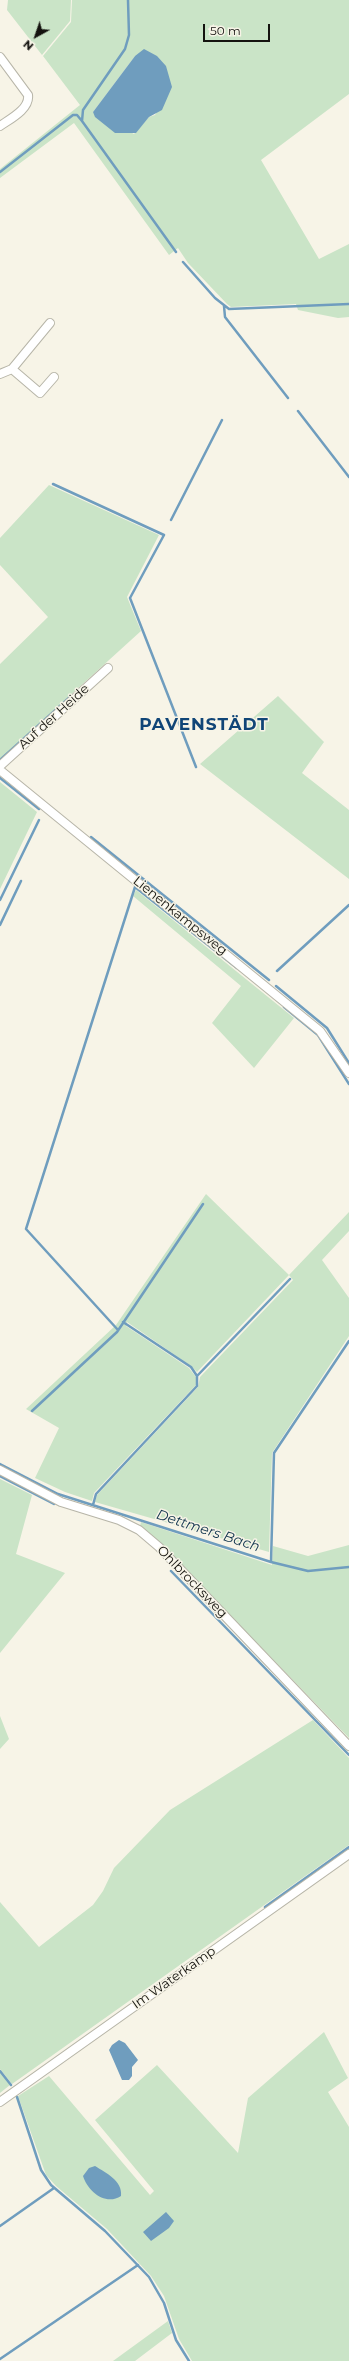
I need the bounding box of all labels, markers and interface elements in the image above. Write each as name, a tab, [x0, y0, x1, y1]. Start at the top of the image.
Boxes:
north arrow	[16, 16, 56, 56]
scale bar	[205, 16, 272, 42]
text: 50 m	[210, 23, 241, 38]
text: N	[20, 37, 36, 53]
street label: Auf der Heide	[15, 681, 93, 753]
district label: PAVENSTÄDT	[139, 715, 269, 735]
street label: Lienenkampsweg	[130, 873, 230, 959]
water label: Dettmers Bach	[154, 1506, 262, 1556]
street label: Ohlbrocksweg	[154, 1543, 230, 1621]
street label: Im Waterkamp	[129, 1943, 219, 2013]

